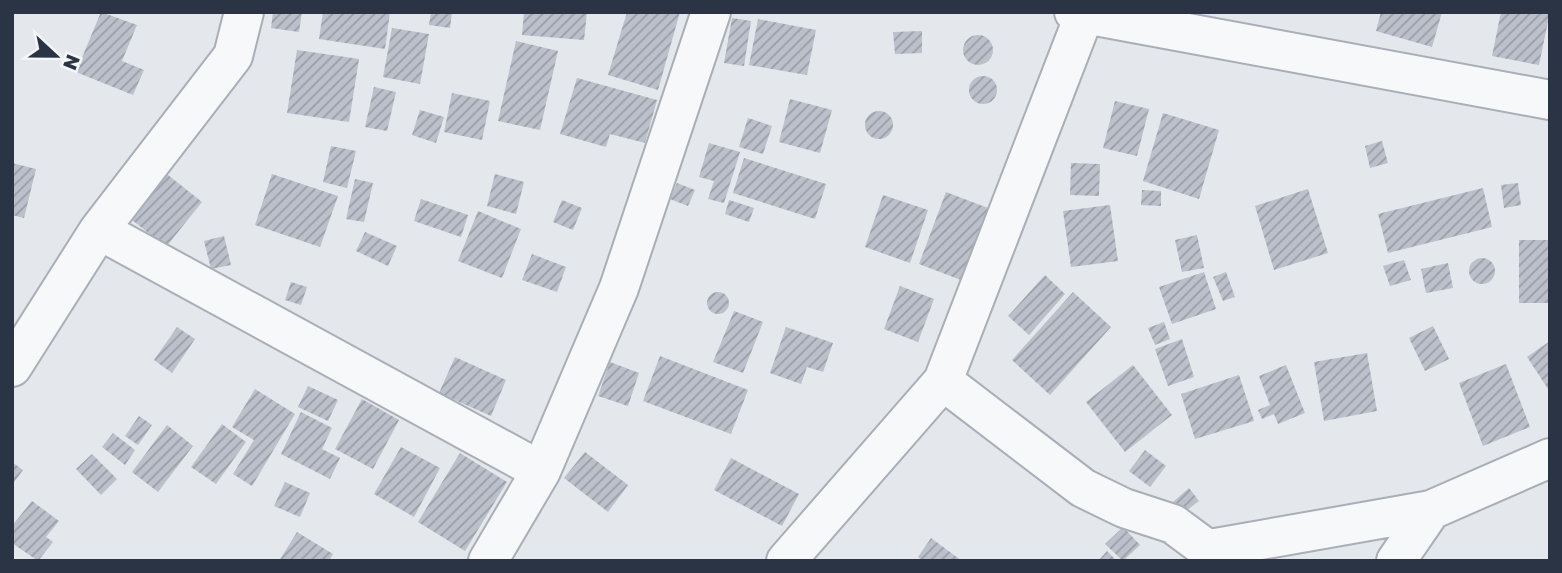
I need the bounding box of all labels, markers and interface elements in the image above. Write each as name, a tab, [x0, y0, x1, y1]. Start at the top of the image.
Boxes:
north arrow	[21, 21, 91, 91]
text: N	[59, 52, 86, 74]

